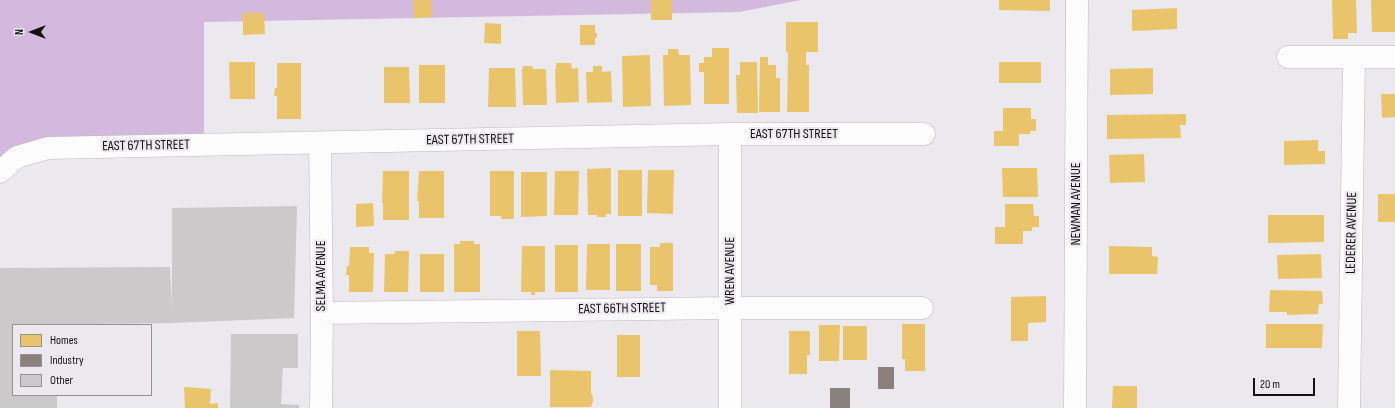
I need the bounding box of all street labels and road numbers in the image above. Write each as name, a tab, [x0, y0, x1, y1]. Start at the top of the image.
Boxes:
street label: EAST 67TH STREET	[750, 126, 838, 142]
street label: EAST 67TH STREET	[426, 131, 514, 149]
street label: EAST 67TH STREET	[102, 137, 190, 155]
street label: NEWMAN AVENUE	[1068, 162, 1084, 246]
street label: LEDERER AVENUE	[1343, 192, 1361, 274]
street label: WREN AVENUE	[722, 237, 738, 305]
street label: SELMA AVENUE	[313, 241, 329, 311]
street label: EAST 66TH STREET	[578, 300, 666, 318]

